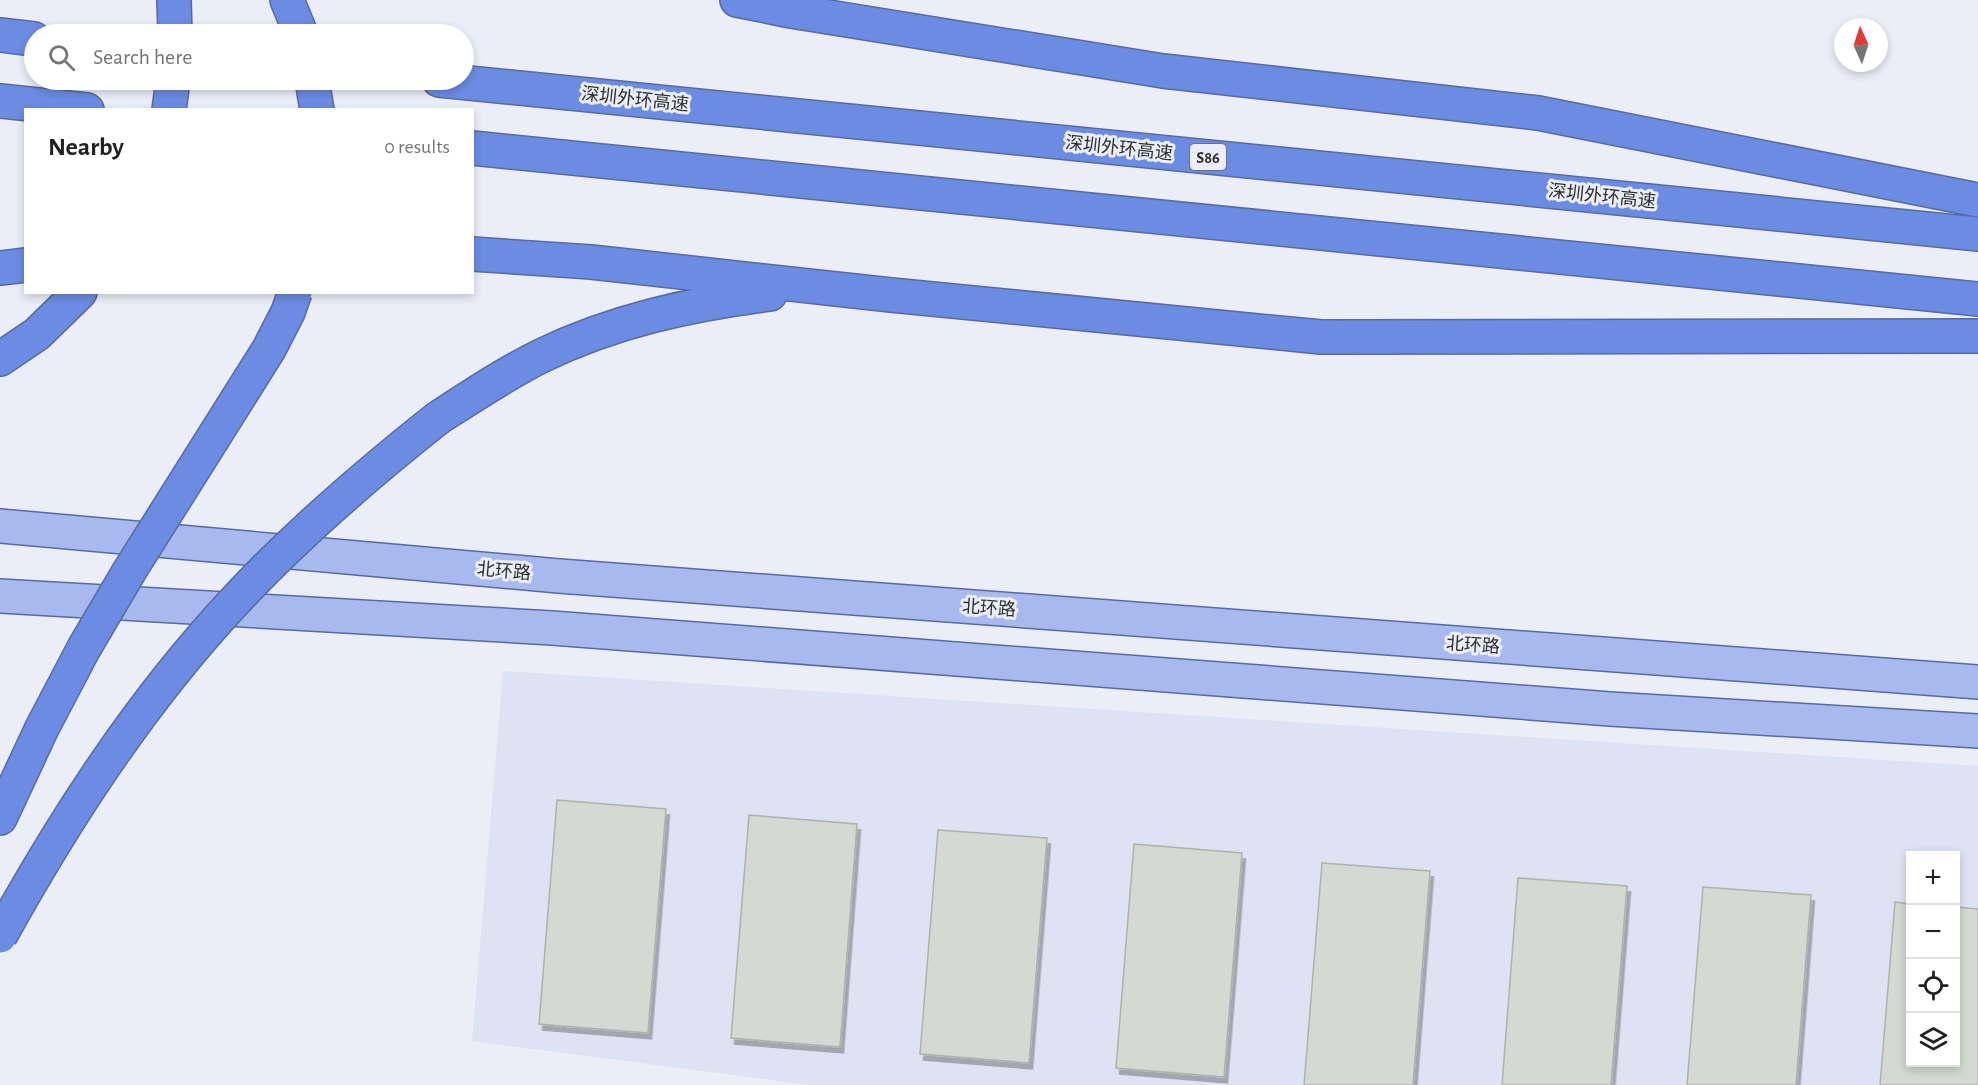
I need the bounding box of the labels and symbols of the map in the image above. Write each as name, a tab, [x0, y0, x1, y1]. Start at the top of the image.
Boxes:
north arrow	[1834, 18, 1888, 72]
street label: 深圳外环高速	[580, 83, 690, 115]
street label: 深圳外环高速	[1064, 132, 1174, 164]
road number: S86	[1190, 144, 1226, 170]
street label: 深圳外环高速	[1547, 180, 1657, 212]
street label: 北环路	[476, 559, 532, 583]
street label: 北环路	[961, 596, 1017, 620]
street label: 北环路	[1445, 633, 1501, 657]

